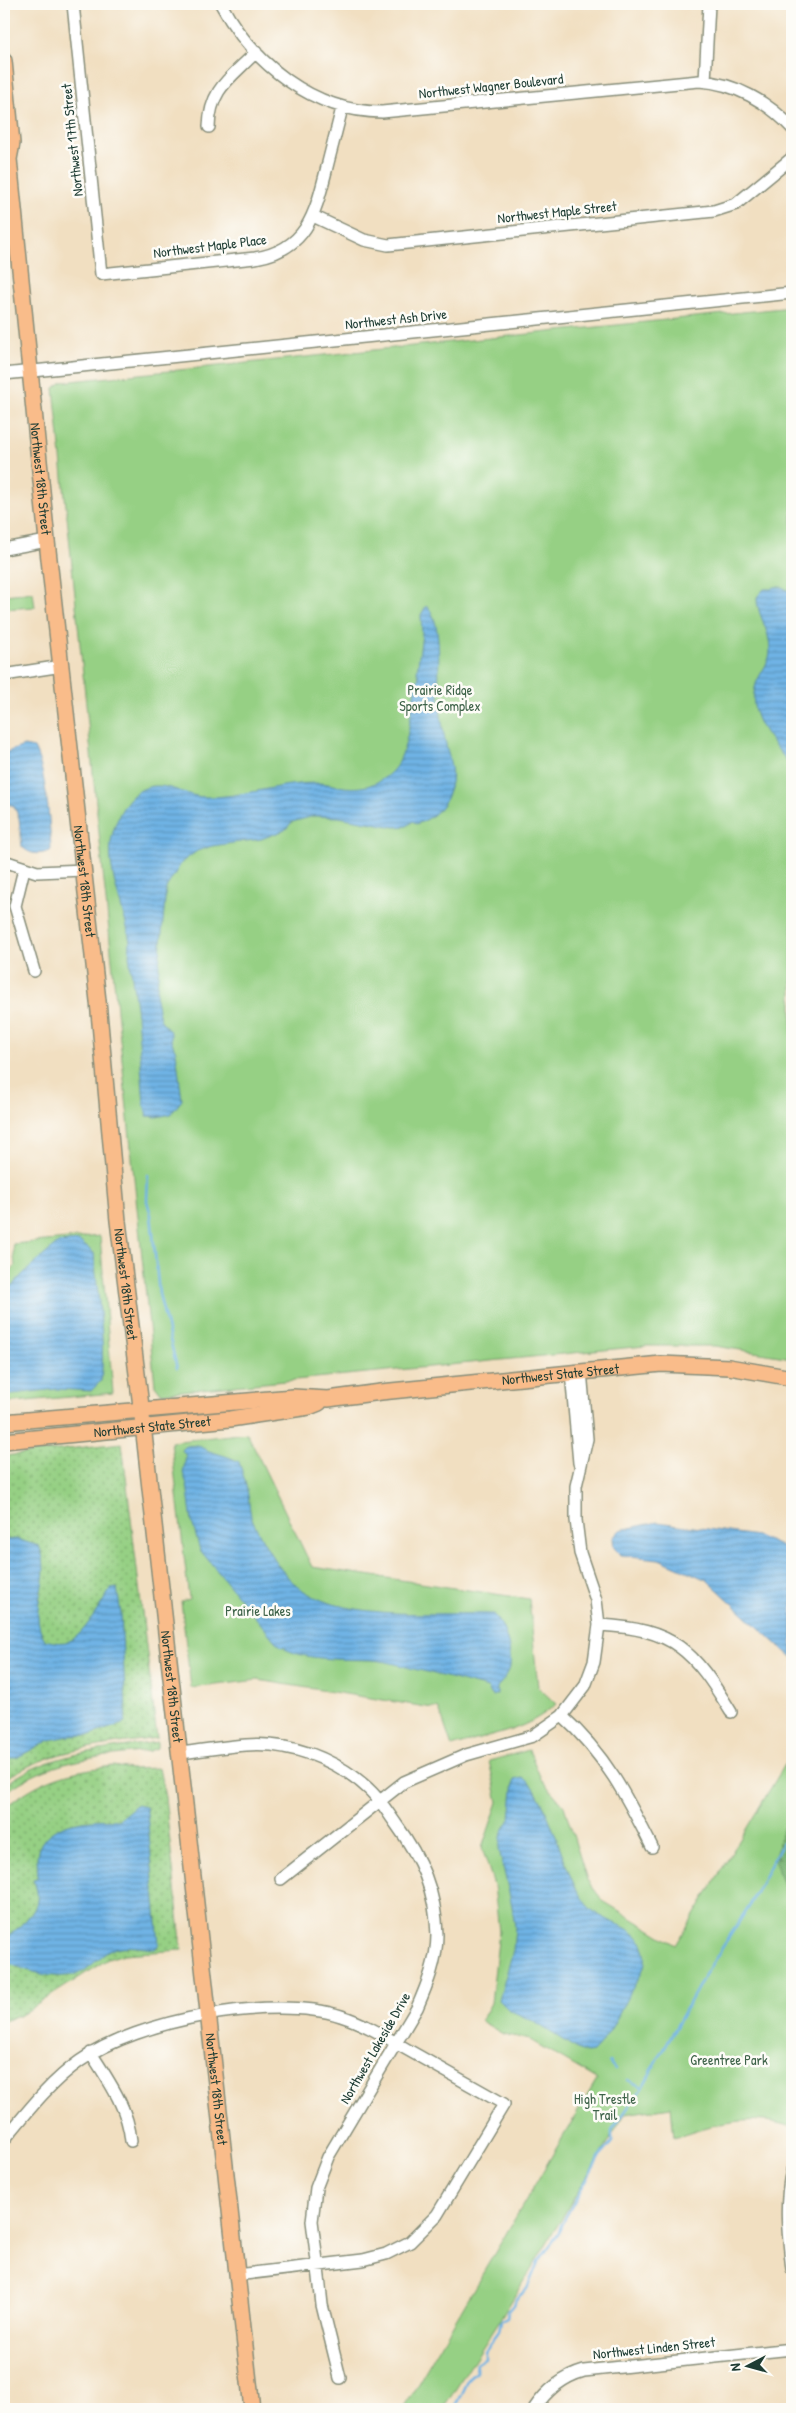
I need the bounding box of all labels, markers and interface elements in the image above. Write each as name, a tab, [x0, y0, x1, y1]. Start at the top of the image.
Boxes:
street label: Northwest Wagner Boulevard	[418, 68, 565, 104]
street label: Northwest 17th Street	[56, 83, 87, 197]
street label: Northwest Maple Street	[496, 196, 618, 228]
street label: Northwest Maple Place	[152, 229, 268, 263]
street label: Northwest Ash Drive	[344, 304, 448, 333]
street label: Northwest 18th Street	[26, 422, 56, 536]
park label: Prairie Ridge Sports Complex	[399, 680, 481, 716]
street label: Northwest 18th Street	[70, 824, 101, 938]
street label: Northwest 18th Street	[110, 1227, 143, 1341]
street label: Northwest State Street	[501, 1358, 620, 1389]
street label: Northwest State Street	[93, 1411, 212, 1441]
park label: Prairie Lakes	[225, 1601, 291, 1620]
street label: Northwest 18th Street	[157, 1630, 188, 1744]
street label: Northwest Lakeside Drive	[335, 1988, 414, 2107]
street label: Northwest 18th Street	[201, 2032, 233, 2146]
park label: Greentree Park	[690, 2050, 768, 2069]
park label: High Trestle Trail	[574, 2089, 636, 2124]
street label: Northwest Linden Street	[592, 2332, 716, 2363]
north arrow	[724, 2340, 774, 2390]
text: N	[725, 2362, 744, 2372]

